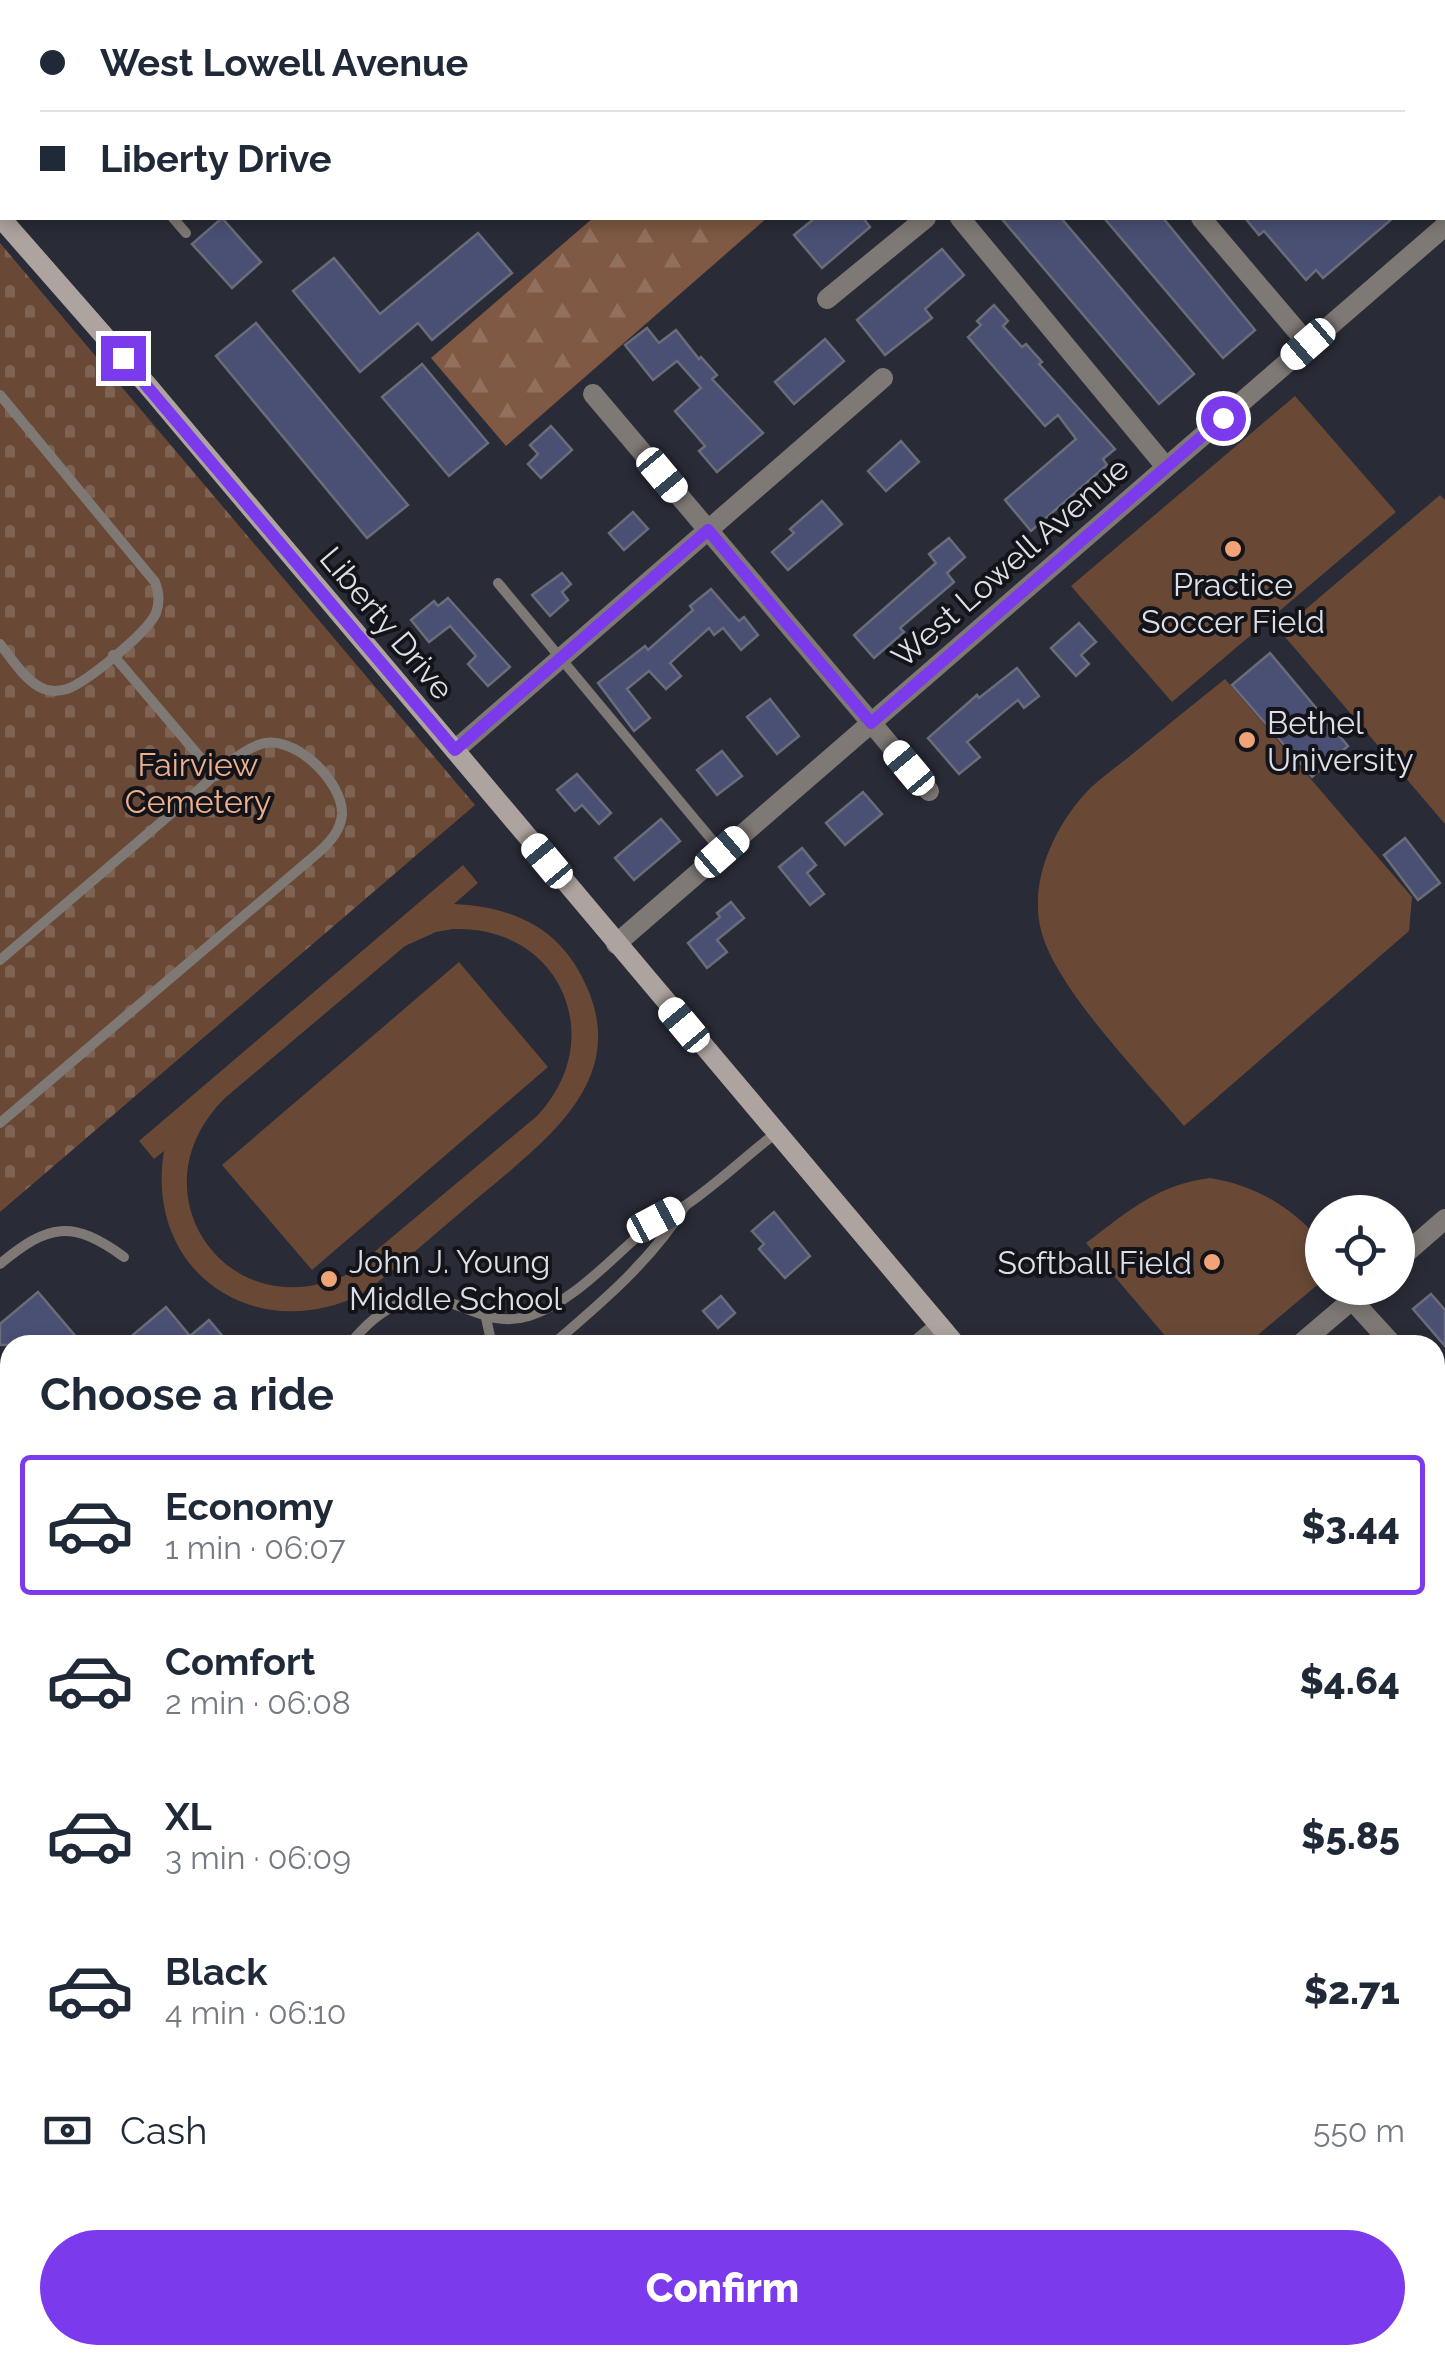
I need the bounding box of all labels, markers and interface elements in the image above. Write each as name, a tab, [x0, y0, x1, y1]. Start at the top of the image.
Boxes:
text: West Lowell Avenue	[100, 40, 468, 85]
text: Liberty Drive	[100, 136, 332, 181]
car	[1276, 313, 1340, 375]
route end	[101, 336, 146, 381]
route start	[1201, 396, 1246, 441]
car	[631, 442, 693, 508]
street label: West Lowell Avenue	[884, 449, 1136, 675]
marker: Practice Soccer Field	[1222, 538, 1244, 560]
street label: Liberty Drive	[313, 539, 461, 707]
place label: Practice Soccer Field	[1141, 566, 1325, 640]
place label: Bethel University	[1267, 704, 1414, 778]
marker: Bethel University	[1236, 729, 1258, 751]
car	[878, 735, 940, 801]
park label: Fairview Cemetery	[125, 746, 271, 820]
car	[690, 821, 754, 883]
car	[516, 828, 578, 894]
car	[653, 992, 715, 1058]
car	[622, 1193, 690, 1247]
map controls	[1305, 1195, 1415, 1305]
button: locate	[1305, 1195, 1415, 1305]
place label: John J. Young Middle School	[349, 1243, 562, 1317]
place label: Softball Field	[998, 1244, 1192, 1281]
marker: Softball Field	[1201, 1251, 1223, 1273]
marker: John J. Young Middle School	[318, 1268, 340, 1290]
text: Choose a ride	[40, 1368, 334, 1421]
icon: car	[45, 1480, 135, 1570]
text: Economy	[165, 1484, 334, 1529]
text: $3.44	[1301, 1503, 1400, 1548]
text: 1 min · 06:07	[165, 1529, 346, 1566]
icon: car	[45, 1635, 135, 1725]
text: Comfort	[165, 1639, 315, 1684]
text: $4.64	[1300, 1658, 1400, 1703]
text: 2 min · 06:08	[165, 1684, 351, 1721]
icon: car	[45, 1790, 135, 1880]
text: XL	[165, 1794, 212, 1839]
text: $5.85	[1301, 1813, 1400, 1858]
text: 3 min · 06:09	[165, 1839, 351, 1876]
icon: car	[45, 1945, 135, 2035]
text: Black	[165, 1949, 267, 1994]
text: $2.71	[1304, 1968, 1400, 2013]
text: 4 min · 06:10	[165, 1994, 346, 2031]
icon: cash	[40, 2103, 95, 2158]
text: Cash	[120, 2108, 207, 2153]
text: 550 m	[1313, 2112, 1405, 2149]
button: Confirm	[40, 2230, 1405, 2345]

